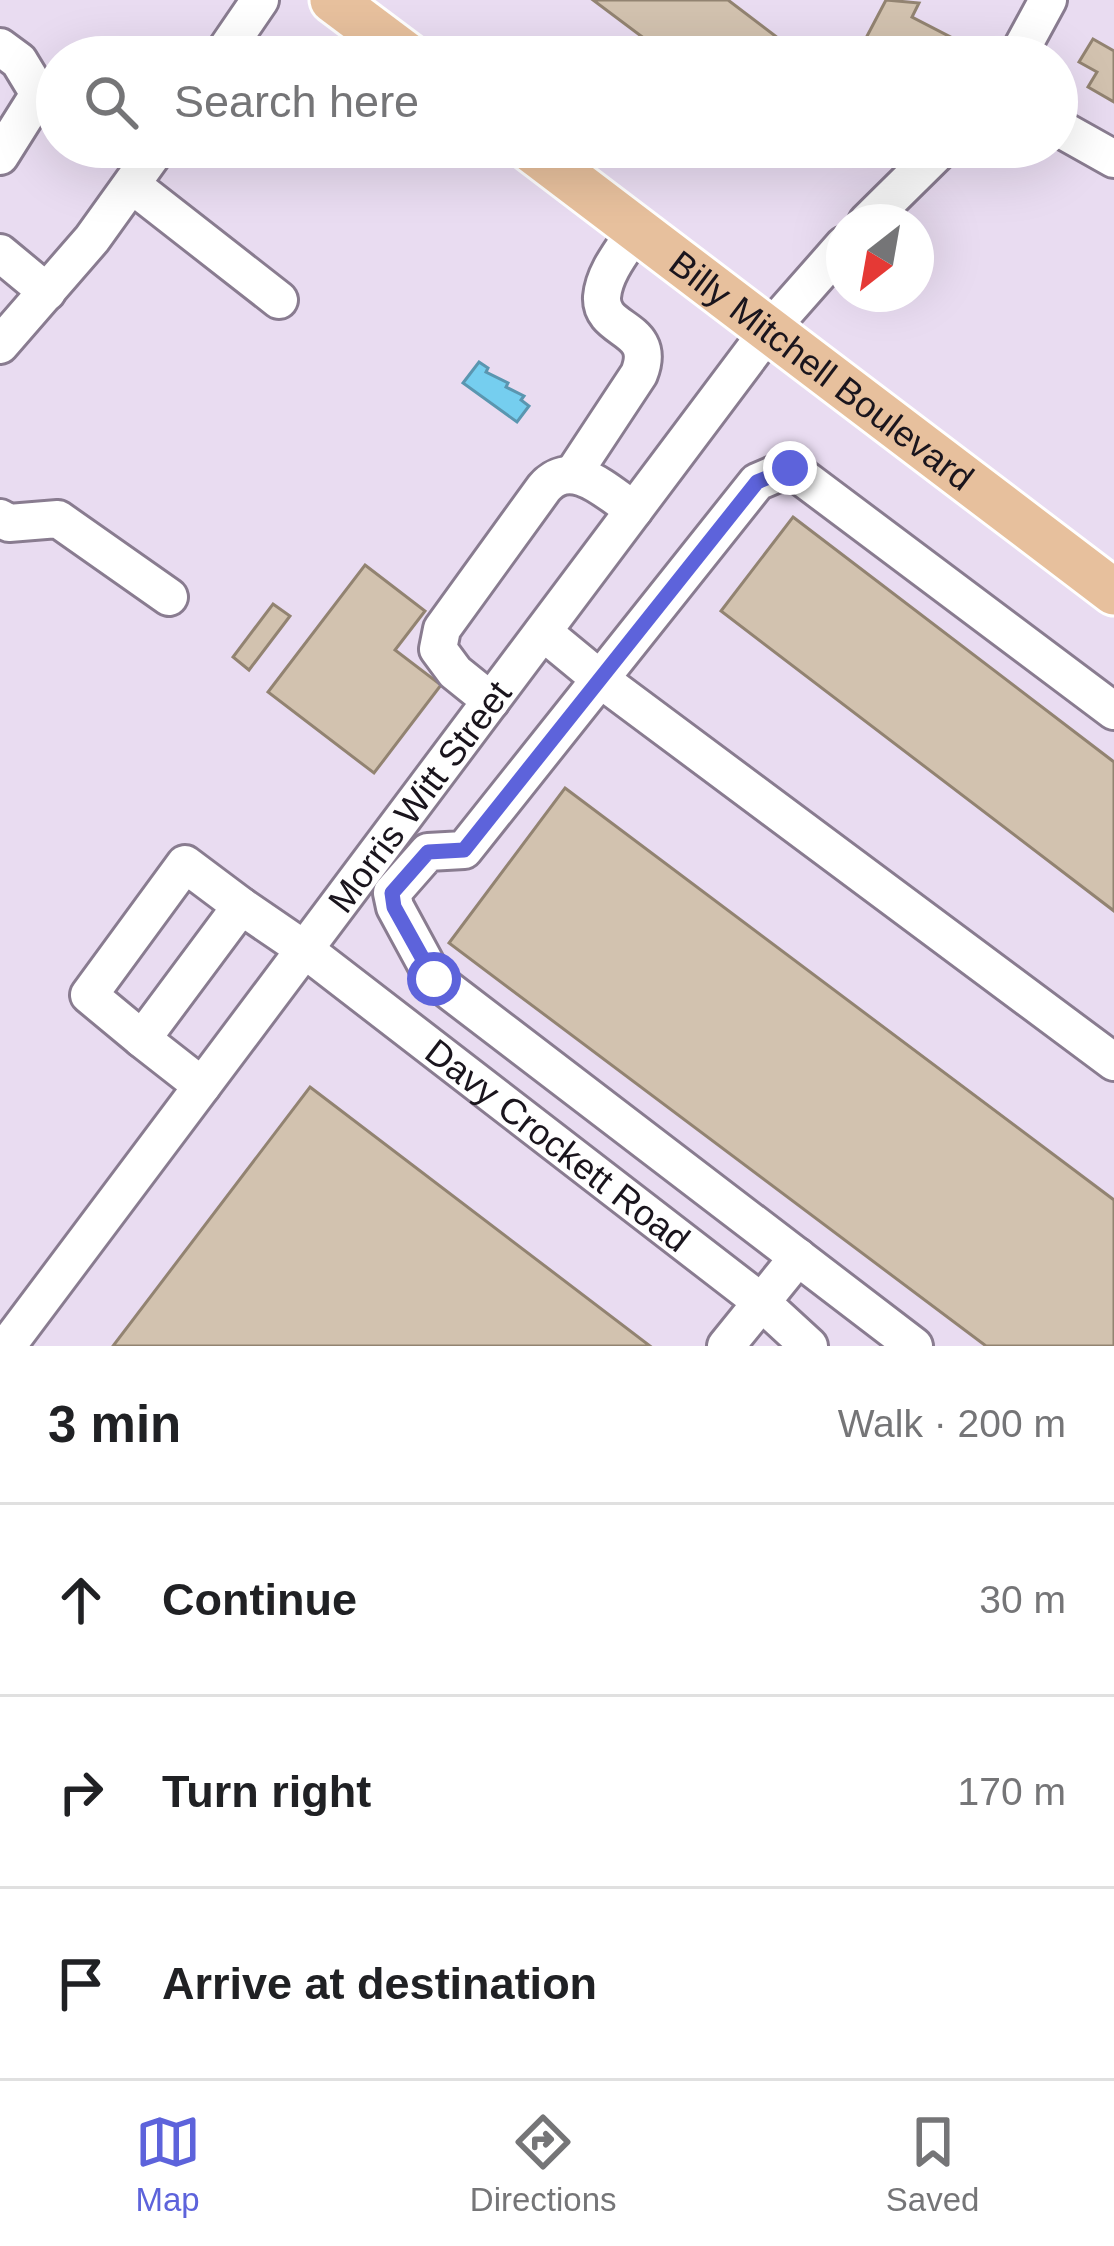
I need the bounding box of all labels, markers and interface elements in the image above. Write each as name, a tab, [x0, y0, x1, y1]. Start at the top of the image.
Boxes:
search box	[36, 36, 1078, 168]
icon: search	[78, 69, 144, 135]
text: Search here	[174, 76, 419, 127]
north arrow	[826, 204, 934, 312]
street label: Billy Mitchell Boulevard	[662, 242, 982, 498]
route end	[763, 441, 817, 495]
street label: Morris Witt Street	[319, 673, 519, 920]
route start	[407, 952, 461, 1006]
street label: Davy Crockett Road	[418, 1030, 698, 1260]
text: 3 min	[48, 1396, 181, 1453]
text: Walk · 200 m	[838, 1402, 1066, 1445]
icon: ahead	[48, 1567, 114, 1633]
text: Continue	[162, 1574, 357, 1625]
text: 30 m	[979, 1578, 1066, 1621]
icon: right	[48, 1759, 114, 1825]
text: Turn right	[162, 1766, 371, 1817]
text: 170 m	[958, 1770, 1066, 1813]
icon: arrive	[48, 1951, 114, 2017]
text: Arrive at destination	[162, 1958, 597, 2009]
tab: Map	[135, 2109, 201, 2219]
tab: Directions	[470, 2109, 617, 2219]
tab: Saved	[886, 2109, 979, 2219]

